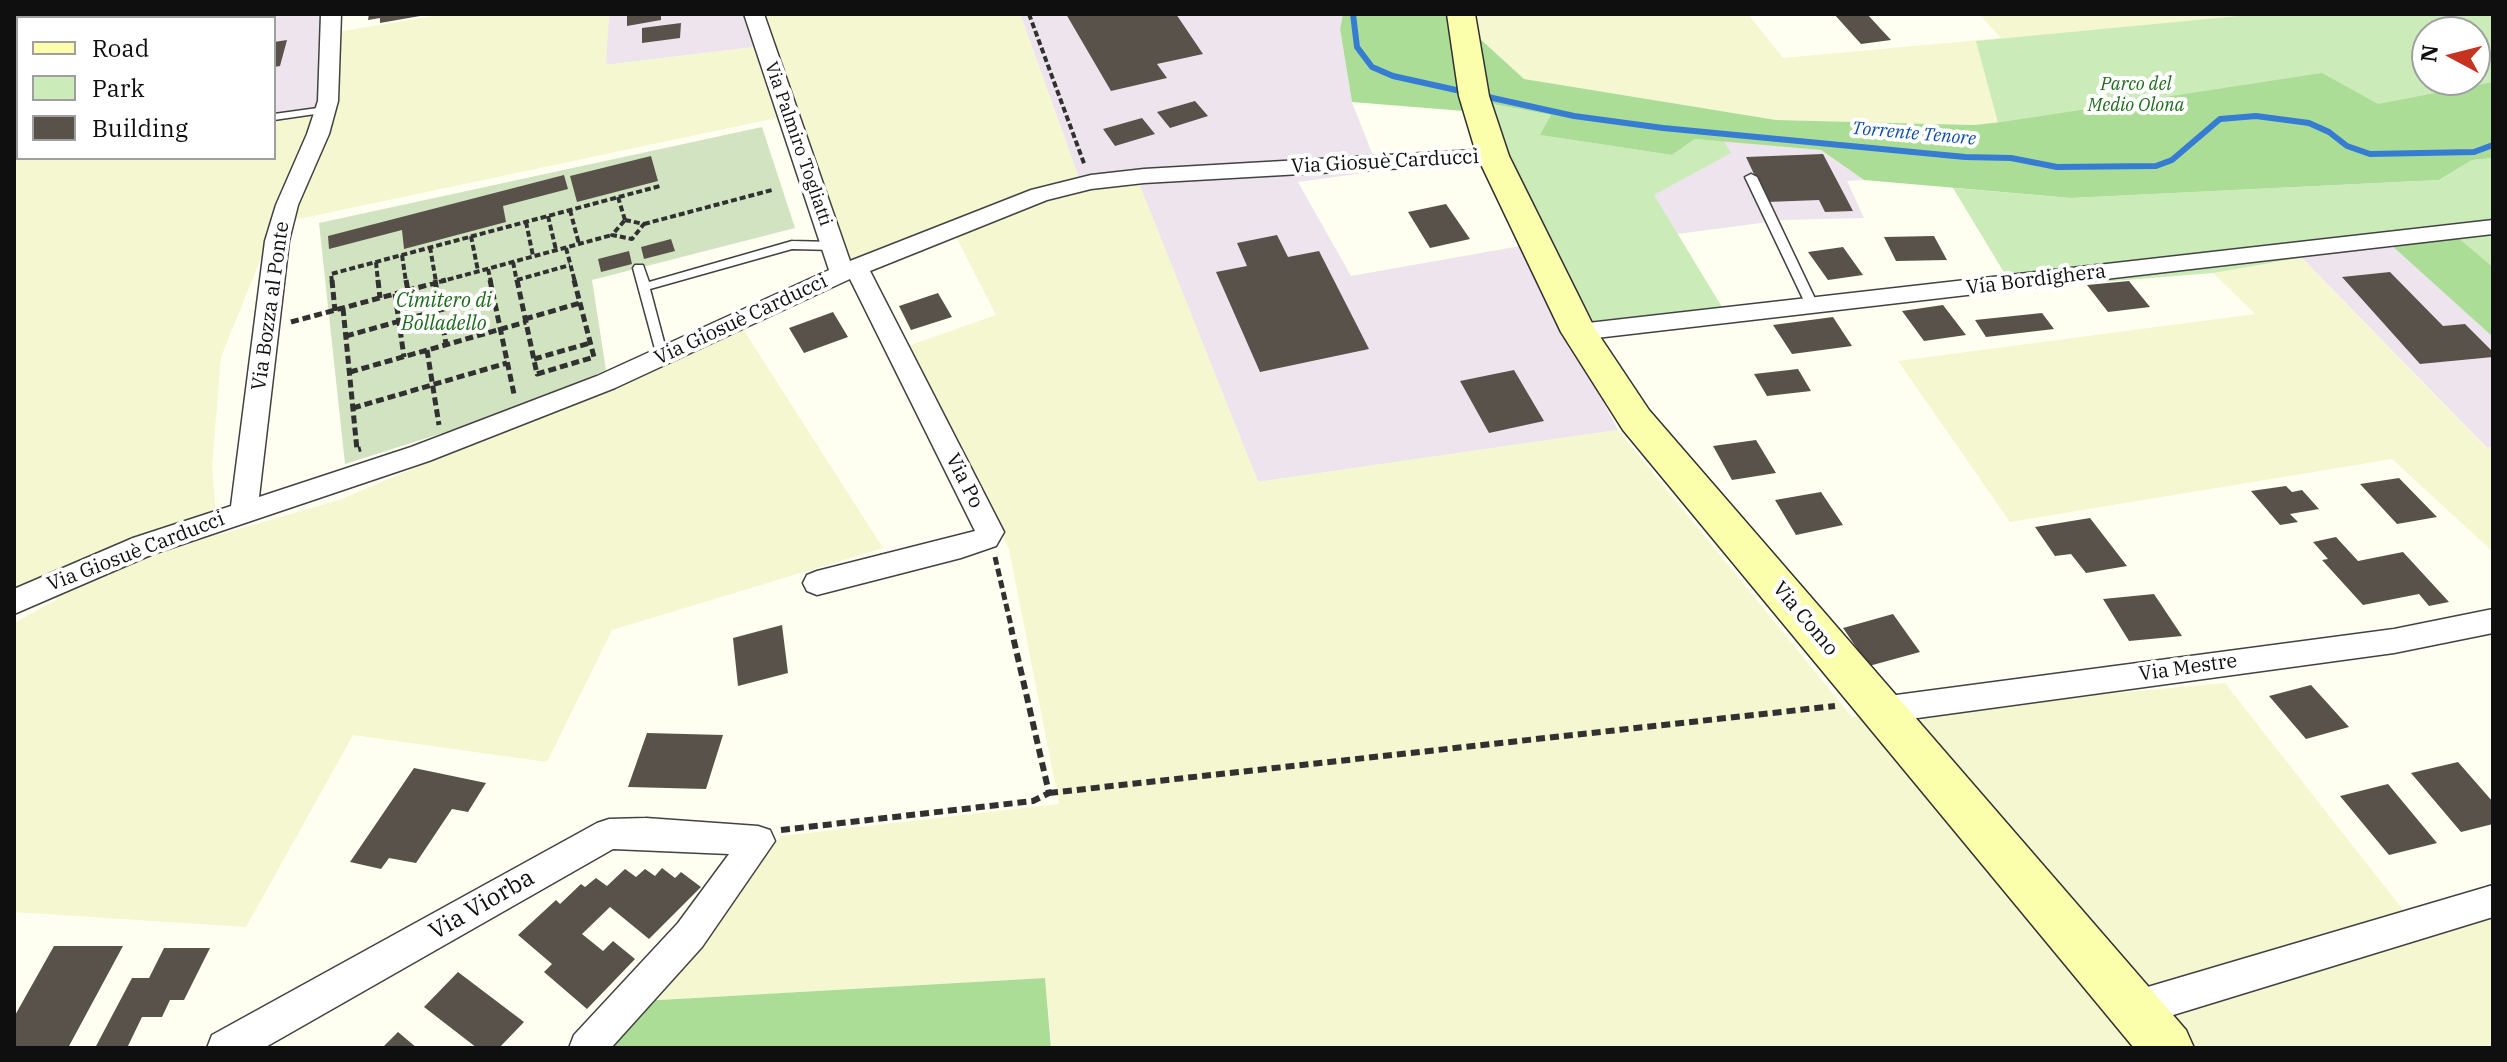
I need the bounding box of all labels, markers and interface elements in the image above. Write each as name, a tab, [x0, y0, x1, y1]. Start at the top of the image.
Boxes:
legend	[16, 16, 276, 160]
north arrow	[2411, 16, 2491, 96]
text: Road	[92, 32, 149, 64]
text: N	[2413, 43, 2444, 64]
street label: Via Palmiro Togliatti	[760, 59, 836, 229]
text: Park	[92, 72, 144, 104]
park label: Parco del Medio Olona	[2088, 74, 2184, 116]
text: Building	[92, 112, 188, 144]
water label: Torrente Tenore	[1851, 118, 1977, 150]
street label: Via Giosuè Carducci	[1290, 145, 1480, 179]
street label: Via Bozza al Ponte	[247, 220, 295, 392]
street label: Via Bordighera	[1965, 260, 2107, 300]
street label: Via Giosuè Carducci	[651, 269, 831, 371]
park label: Cimitero di Bolladello	[396, 289, 492, 336]
street label: Via Po	[940, 450, 988, 512]
street label: Via Giosuè Carducci	[44, 507, 228, 597]
street label: Via Como	[1767, 577, 1843, 661]
street label: Via Mestre	[2137, 649, 2239, 687]
street label: Via Viorba	[424, 863, 540, 947]

